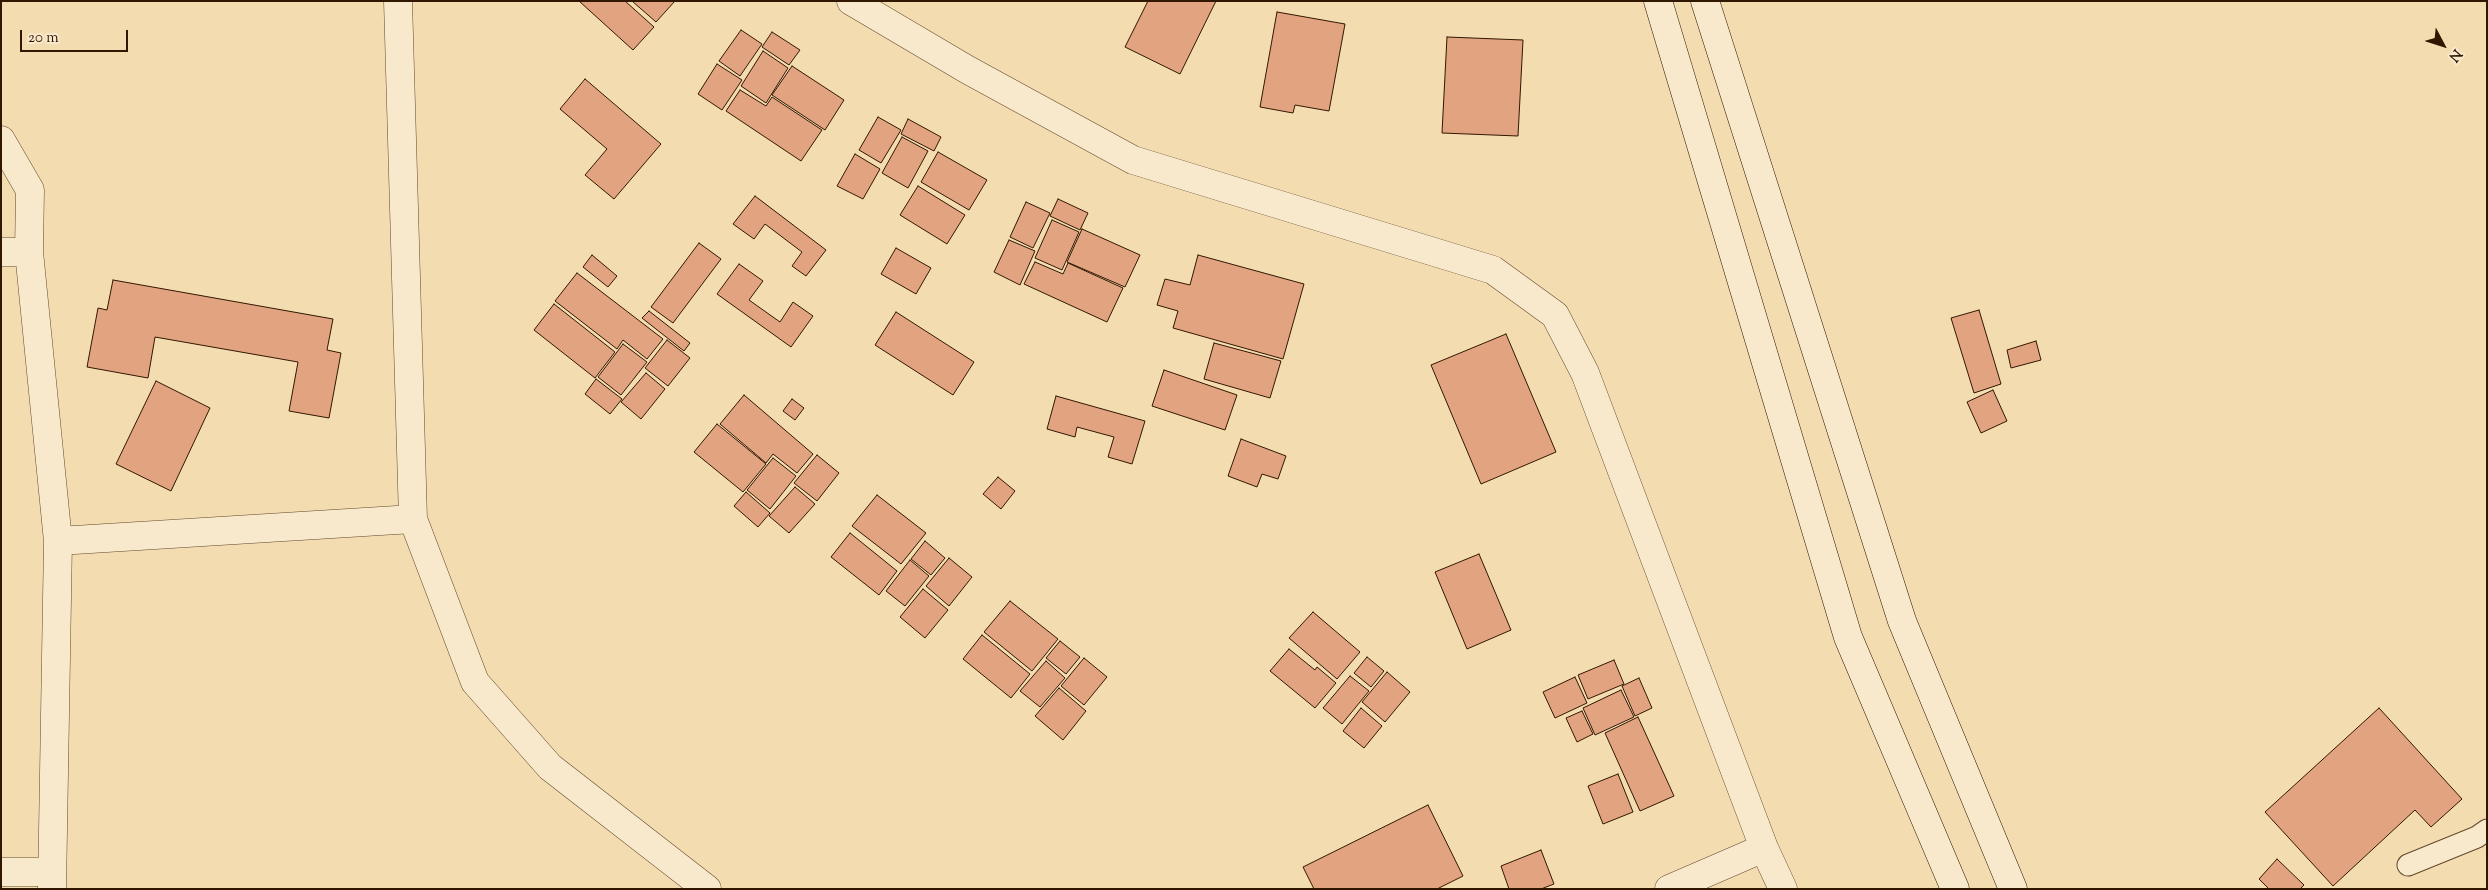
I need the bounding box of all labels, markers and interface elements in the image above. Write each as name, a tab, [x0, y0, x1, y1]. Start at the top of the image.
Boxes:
scale bar	[22, 20, 130, 52]
north arrow	[2418, 20, 2468, 70]
text: 20 m	[28, 28, 59, 49]
text: N	[2443, 44, 2466, 65]

